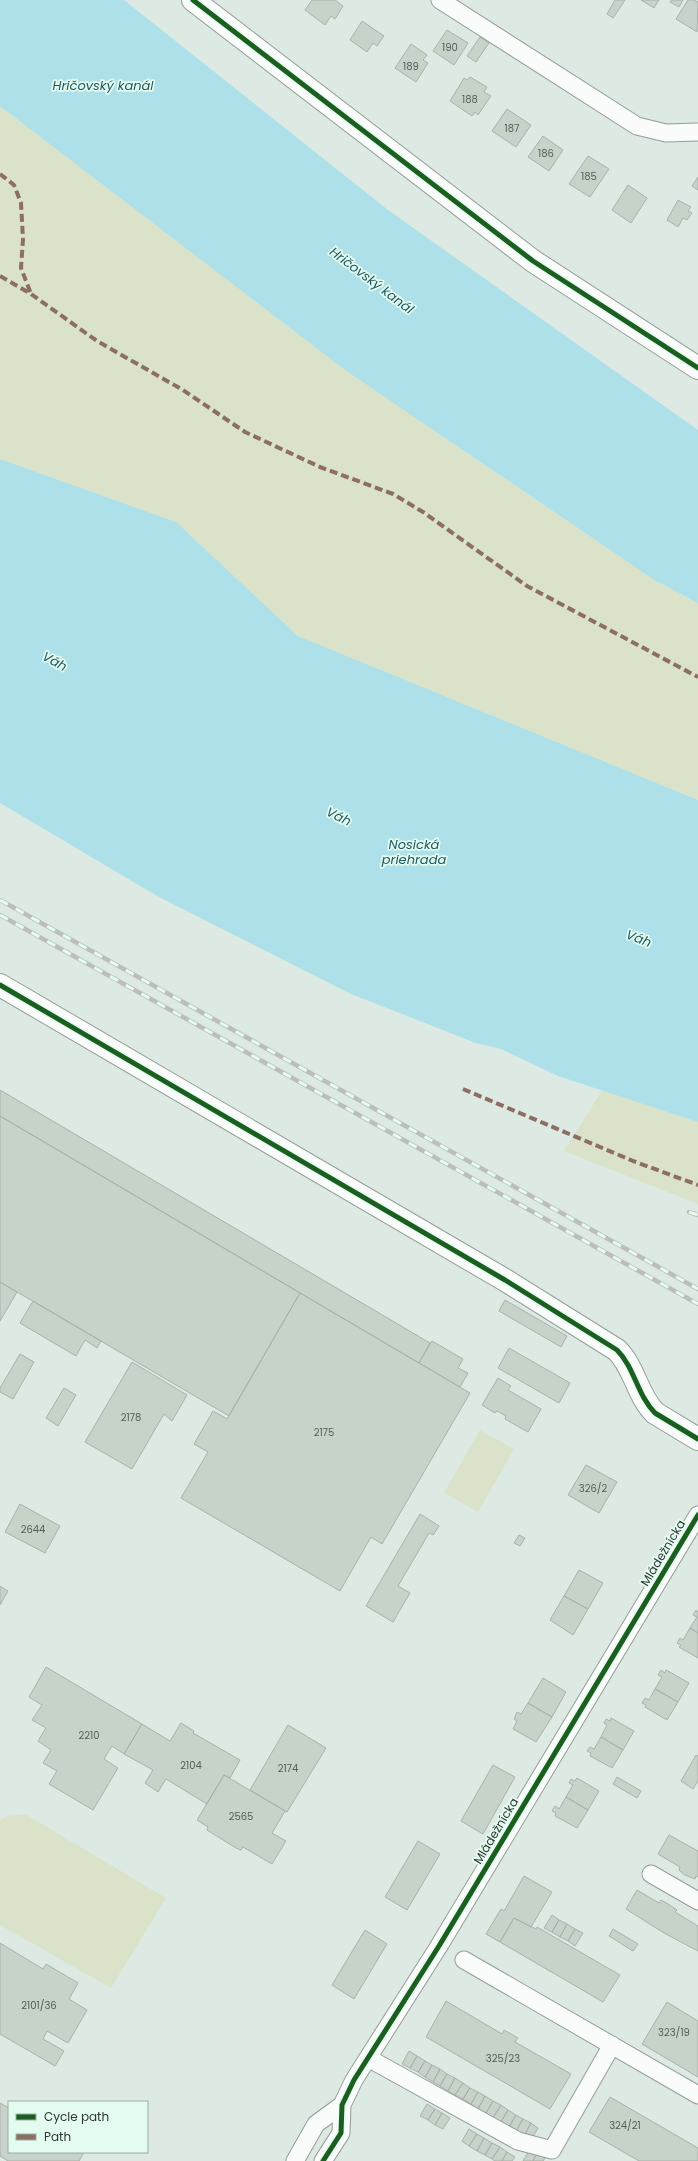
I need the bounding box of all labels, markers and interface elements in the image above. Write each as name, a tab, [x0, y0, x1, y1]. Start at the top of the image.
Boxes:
house number: 190	[442, 40, 458, 55]
house number: 189	[403, 59, 419, 74]
water label: Hričovský kanál	[53, 76, 154, 95]
house number: 188	[462, 92, 478, 107]
house number: 187	[505, 121, 520, 136]
house number: 186	[538, 146, 554, 161]
house number: 185	[581, 169, 597, 184]
water label: Hričovský kanál	[326, 242, 418, 319]
water label: Váh	[39, 647, 71, 676]
water label: Váh	[323, 802, 355, 831]
water label: Nosická priehrada	[381, 835, 446, 869]
water label: Váh	[623, 925, 654, 952]
house number: 2178	[121, 1410, 141, 1425]
house number: 2175	[314, 1425, 334, 1440]
house number: 326/2	[579, 1481, 608, 1496]
street label: Mládežnícka	[636, 1516, 689, 1589]
house number: 2644	[21, 1522, 45, 1537]
house number: 2210	[79, 1728, 99, 1743]
house number: 2104	[180, 1758, 202, 1773]
house number: 2174	[278, 1761, 298, 1776]
street label: Mládežnícka	[469, 1794, 522, 1867]
house number: 2565	[229, 1809, 253, 1824]
house number: 2101/36	[21, 1998, 57, 2013]
house number: 323/19	[658, 2025, 690, 2040]
house number: 325/23	[486, 2051, 520, 2066]
legend	[8, 2101, 148, 2153]
text: Cycle path	[44, 2108, 109, 2125]
house number: 324/21	[609, 2118, 641, 2133]
text: Path	[44, 2128, 71, 2145]

